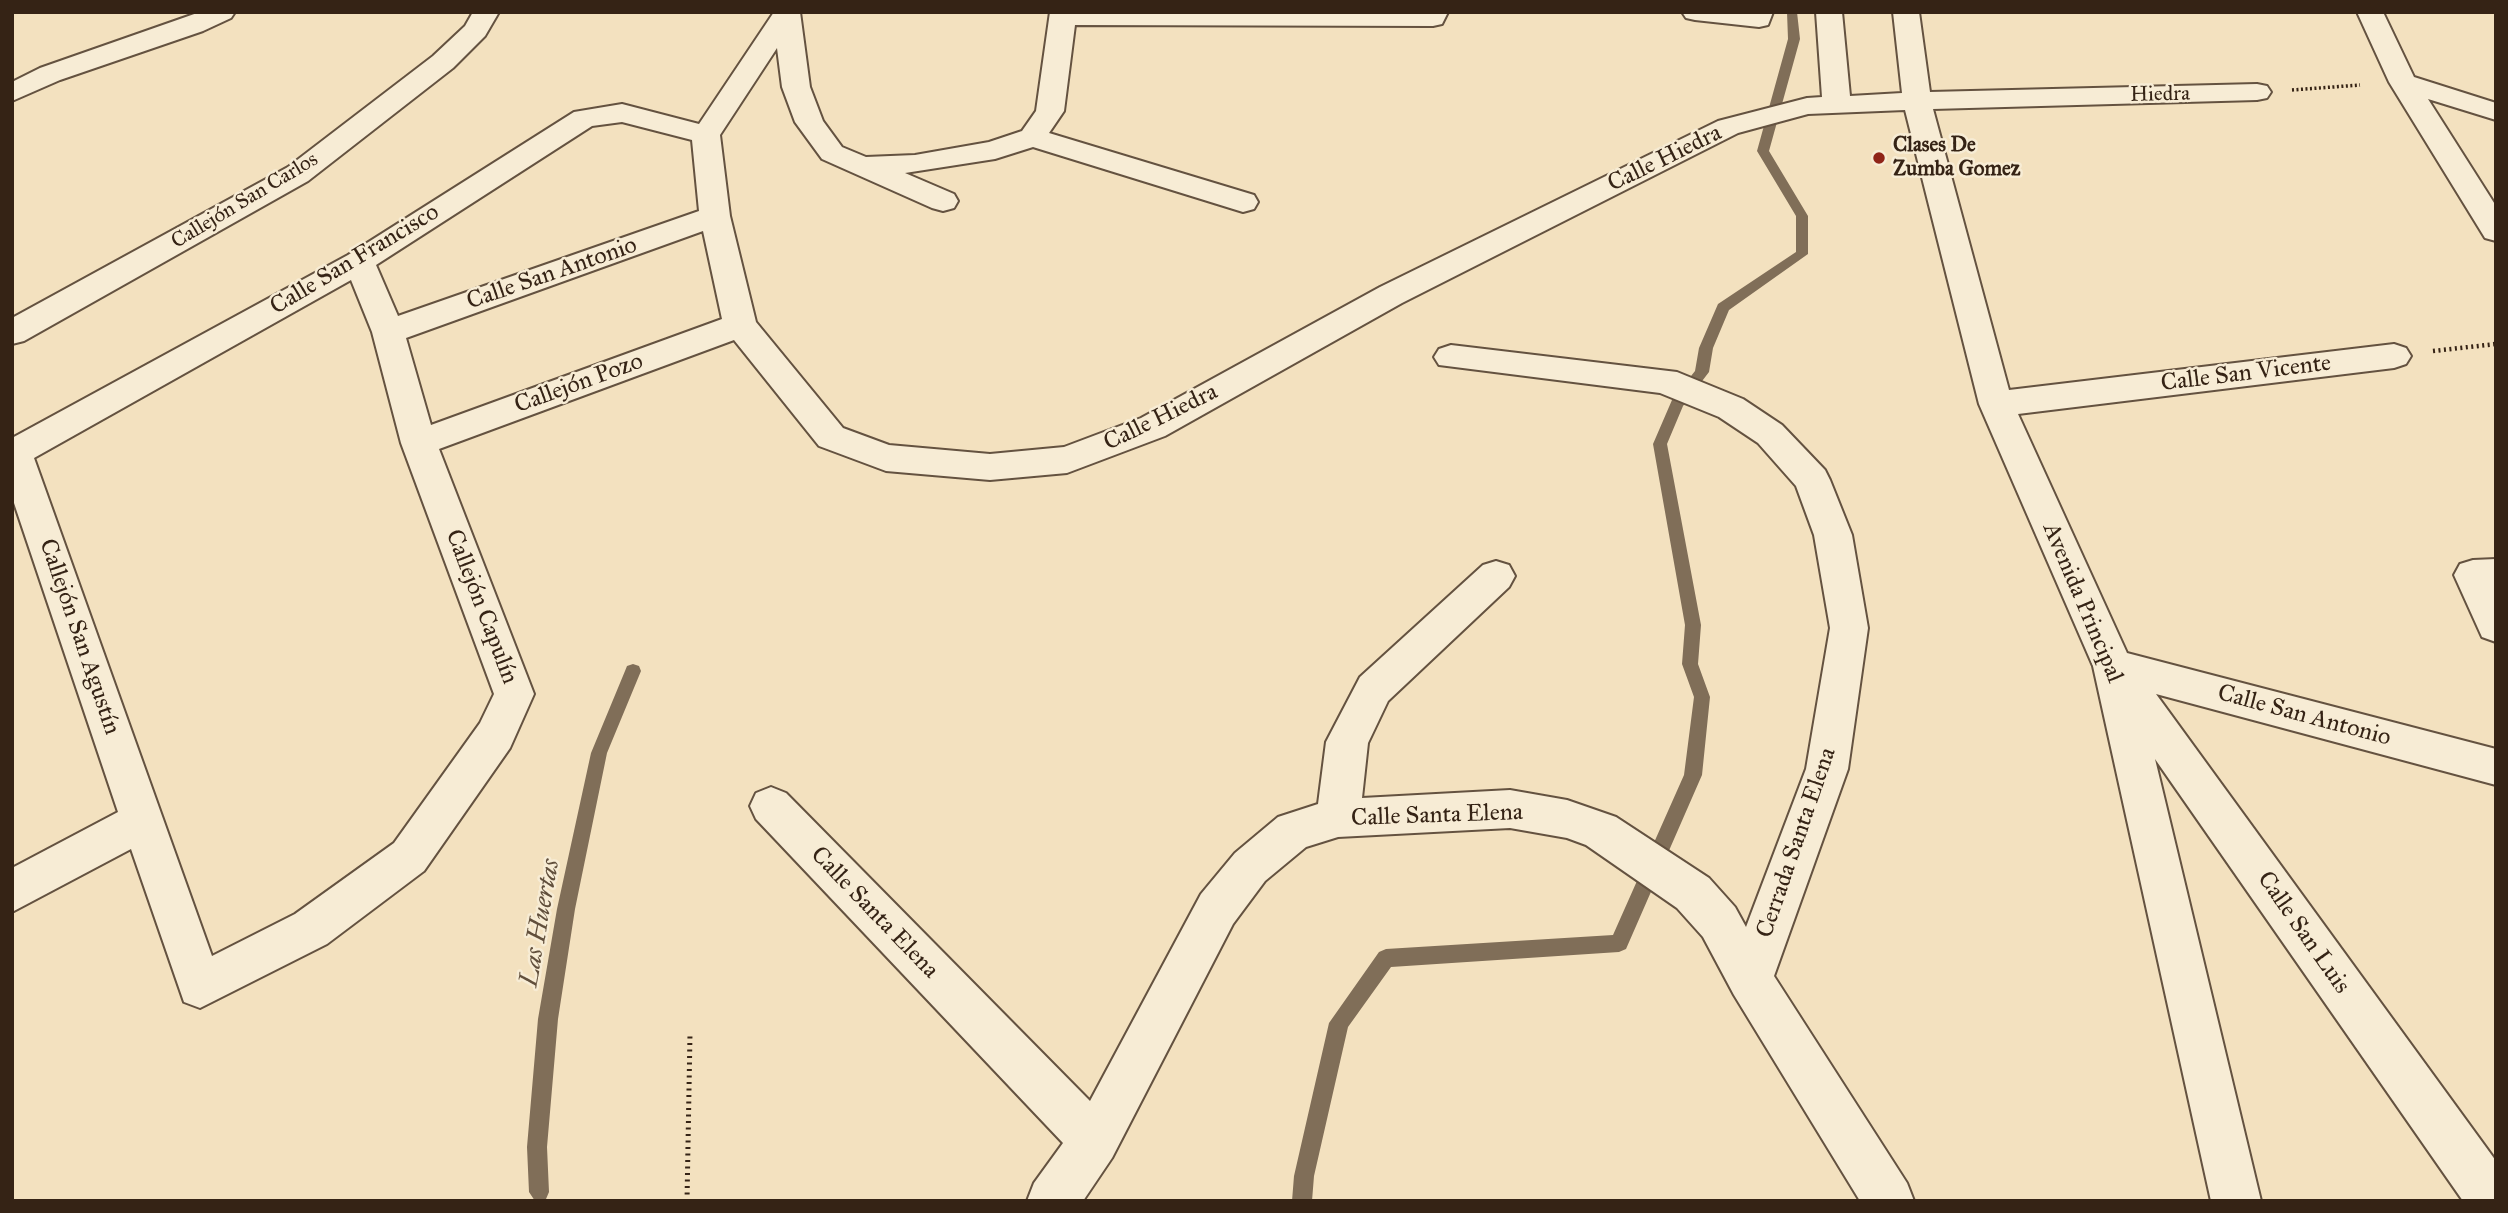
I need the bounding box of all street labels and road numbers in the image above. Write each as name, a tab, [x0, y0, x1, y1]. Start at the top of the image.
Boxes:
street label: Hiedra	[2130, 82, 2190, 108]
street label: Calle Hiedra	[1603, 119, 1727, 199]
street label: Callejón San Carlos	[167, 147, 323, 255]
street label: Calle San Francisco	[265, 198, 445, 322]
street label: Calle San Antonio	[463, 231, 641, 317]
street label: Callejón Pozo	[511, 347, 647, 421]
street label: Calle San Vicente	[2159, 349, 2333, 399]
street label: Calle Hiedra	[1099, 378, 1223, 458]
street label: Avenida Principal	[2035, 519, 2129, 687]
street label: Callejón Capulín	[438, 526, 524, 688]
street label: Callejón San Agustín	[32, 535, 126, 739]
street label: Calle San Antonio	[2214, 679, 2394, 753]
street label: Cerrada Santa Elena	[1751, 744, 1843, 942]
street label: Calle Santa Elena	[1351, 799, 1523, 833]
street label: Calle Santa Elena	[804, 841, 944, 985]
street label: Calle San Luis	[2250, 866, 2356, 1000]

